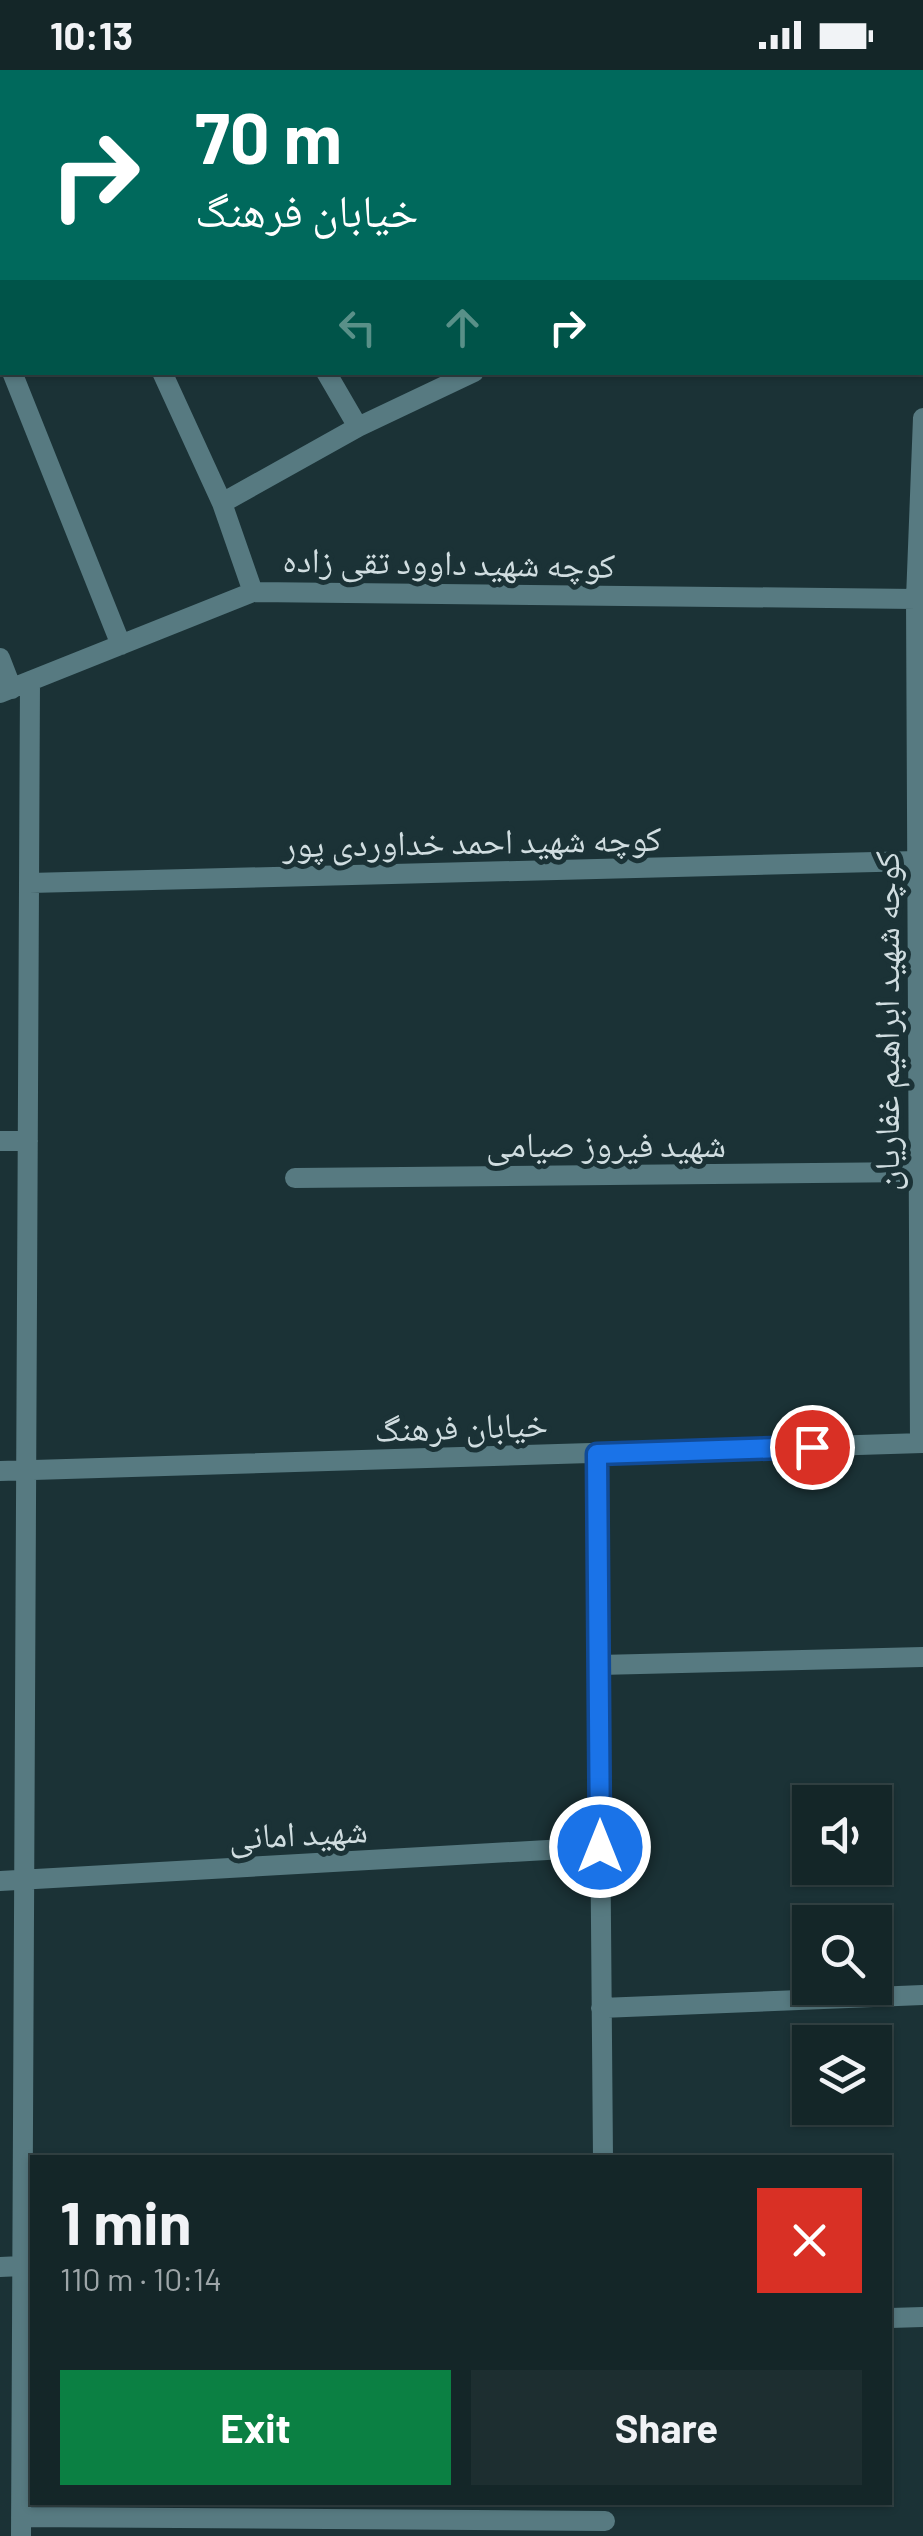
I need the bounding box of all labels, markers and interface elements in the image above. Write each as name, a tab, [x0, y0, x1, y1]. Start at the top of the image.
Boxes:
text: 10:13	[50, 12, 133, 58]
text: 70 m	[195, 94, 342, 178]
icon: right	[30, 110, 160, 240]
text: خیابان فرهنگ	[195, 182, 418, 236]
icon: left	[330, 300, 385, 355]
icon: ahead	[435, 300, 490, 355]
icon: right	[540, 300, 595, 355]
street label: کوچه شهید داوود تقی زاده	[282, 537, 616, 587]
street label: کوچه شهید احمد خداوردی پور	[281, 816, 662, 867]
street label: کوچه شهید ابراهیم غفاریان	[864, 851, 910, 1191]
street label: شهید فیروز صیامی	[486, 1122, 726, 1166]
street label: خیابان فرهنگ	[373, 1401, 549, 1451]
pin	[770, 1405, 855, 1490]
icon: arrive	[785, 1420, 840, 1475]
map controls	[792, 1785, 892, 2125]
button: sound	[792, 1785, 892, 1885]
position arrow	[548, 1795, 652, 1899]
street label: شهید امانی	[227, 1807, 369, 1859]
button: search	[792, 1905, 892, 2005]
button: layers	[792, 2025, 892, 2125]
text: 1 min	[60, 2185, 191, 2257]
button: close	[757, 2188, 862, 2293]
text: 110 m · 10:14	[60, 2259, 222, 2297]
button: Exit	[60, 2370, 451, 2485]
button: Share	[471, 2370, 862, 2485]

